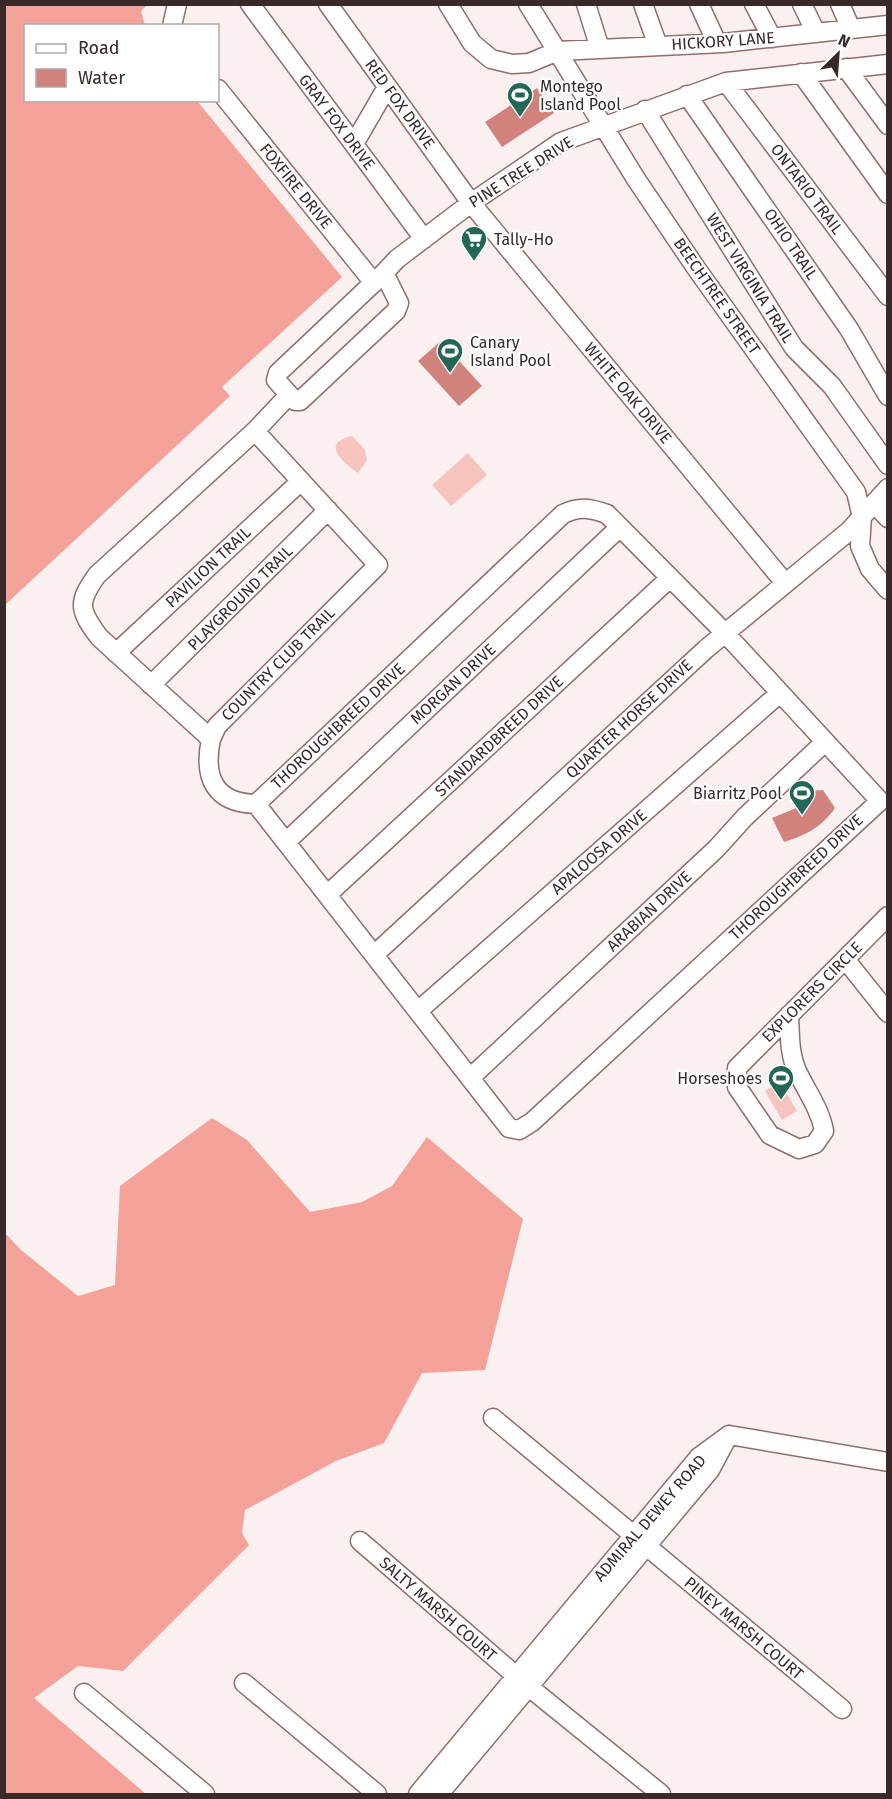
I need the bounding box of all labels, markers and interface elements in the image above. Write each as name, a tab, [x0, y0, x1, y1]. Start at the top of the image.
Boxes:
legend	[24, 24, 219, 102]
north arrow	[808, 24, 868, 84]
street label: HICKORY LANE	[671, 28, 775, 54]
text: N	[835, 30, 853, 52]
text: Road	[78, 37, 120, 59]
street label: RED FOX DRIVE	[361, 55, 439, 153]
text: Water	[78, 67, 125, 89]
street label: GRAY FOX DRIVE	[295, 70, 379, 174]
place label: Montego Island Pool	[540, 77, 621, 114]
sports icon: Montego Island Pool	[505, 80, 535, 118]
street label: PINE TREE DRIVE	[465, 132, 577, 212]
street label: FOXFIRE DRIVE	[256, 139, 336, 233]
street label: ONTARIO TRAIL	[767, 140, 847, 238]
street label: OHIO TRAIL	[760, 205, 822, 283]
street label: WEST VIRGINIA TRAIL	[702, 210, 798, 346]
supermarket icon: Tally-Ho	[459, 224, 489, 262]
place label: Tally-Ho	[494, 230, 554, 249]
street label: BEECHTREE STREET	[670, 234, 765, 358]
place label: Canary Island Pool	[470, 333, 551, 370]
sports icon: Canary Island Pool	[435, 336, 465, 374]
street label: WHITE OAK DRIVE	[580, 339, 676, 447]
street label: PAVILION TRAIL	[161, 523, 255, 611]
street label: PLAYGROUND TRAIL	[184, 542, 296, 654]
street label: COUNTRY CLUB TRAIL	[217, 603, 339, 725]
street label: MORGAN DRIVE	[406, 640, 500, 728]
street label: QUARTER HORSE DRIVE	[562, 655, 696, 783]
street label: THOROUGHBREED DRIVE	[267, 659, 409, 793]
street label: STANDARDBREED DRIVE	[431, 672, 567, 800]
sports icon: Biarritz Pool	[787, 778, 817, 816]
place label: Biarritz Pool	[693, 784, 782, 803]
street label: APALOOSA DRIVE	[547, 805, 651, 899]
street label: THOROUGHBREED DRIVE	[725, 810, 867, 944]
street label: ARABIAN DRIVE	[603, 867, 695, 955]
street label: EXPLORERS CIRCLE	[758, 938, 866, 1046]
sports icon: Horseshoes	[766, 1063, 796, 1101]
place label: Horseshoes	[677, 1069, 762, 1088]
street label: ADMIRAL DEWEY ROAD	[590, 1451, 710, 1585]
street label: SALTY MARSH COURT	[376, 1553, 501, 1665]
street label: PINEY MARSH COURT	[681, 1573, 808, 1684]

